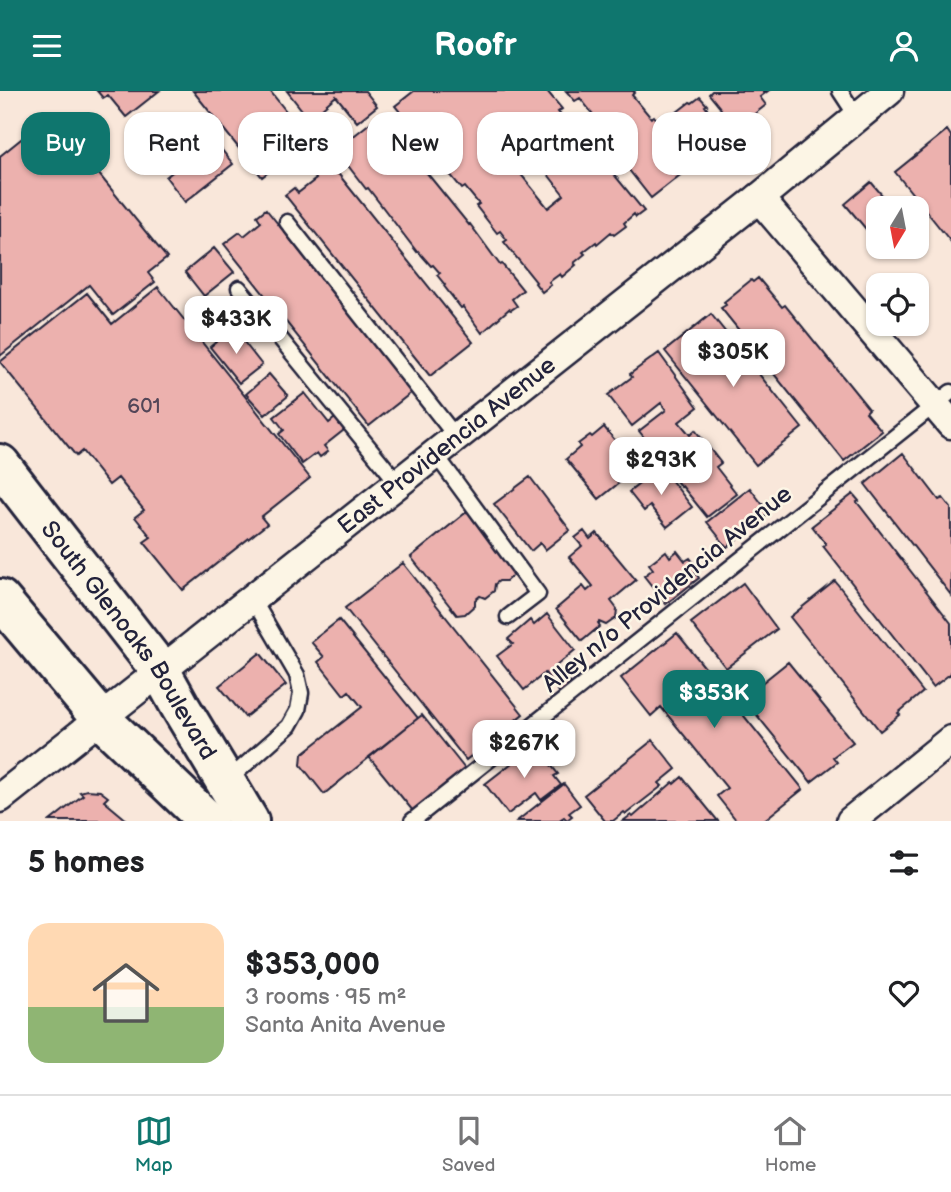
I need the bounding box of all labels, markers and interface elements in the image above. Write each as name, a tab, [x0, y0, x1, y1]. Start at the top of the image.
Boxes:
text: Roofr	[434, 26, 517, 65]
icon: menu	[28, 27, 66, 65]
icon: person	[885, 27, 923, 65]
chip: Buy	[21, 112, 110, 175]
chip: Rent	[124, 112, 224, 175]
chip: Filters	[238, 112, 353, 175]
chip: New	[367, 112, 463, 175]
chip: Apartment	[477, 112, 638, 175]
chip: House	[652, 112, 771, 175]
north arrow	[866, 196, 929, 259]
map controls	[866, 196, 929, 336]
button: locate	[866, 273, 929, 336]
pin: $433K	[187, 296, 285, 356]
text: $433K	[200, 305, 272, 333]
pin: $305K	[684, 329, 782, 389]
text: $305K	[697, 338, 769, 366]
street label: East Providencia Avenue	[332, 350, 561, 540]
house number: 601	[127, 394, 161, 419]
pin: $293K	[612, 437, 710, 497]
text: $293K	[625, 446, 697, 474]
street label: Alley n/o Providencia Avenue	[536, 479, 798, 699]
street label: South Glenoaks Boulevard	[35, 515, 223, 765]
pin: $353K	[665, 671, 763, 730]
text: $353K	[679, 679, 749, 707]
pin: $267K	[475, 721, 573, 780]
text: $267K	[488, 729, 560, 757]
icon: filters	[885, 844, 923, 882]
text: 5 homes	[28, 845, 145, 881]
text: $353,000	[245, 947, 380, 983]
icon: home	[84, 951, 168, 1035]
icon: heart	[885, 974, 923, 1012]
text: 3 rooms · 95 m²	[245, 983, 406, 1011]
text: Santa Anita Avenue	[245, 1011, 446, 1039]
tab: Map	[135, 1112, 173, 1177]
tab: Saved	[442, 1112, 495, 1177]
tab: Home	[765, 1112, 816, 1177]

